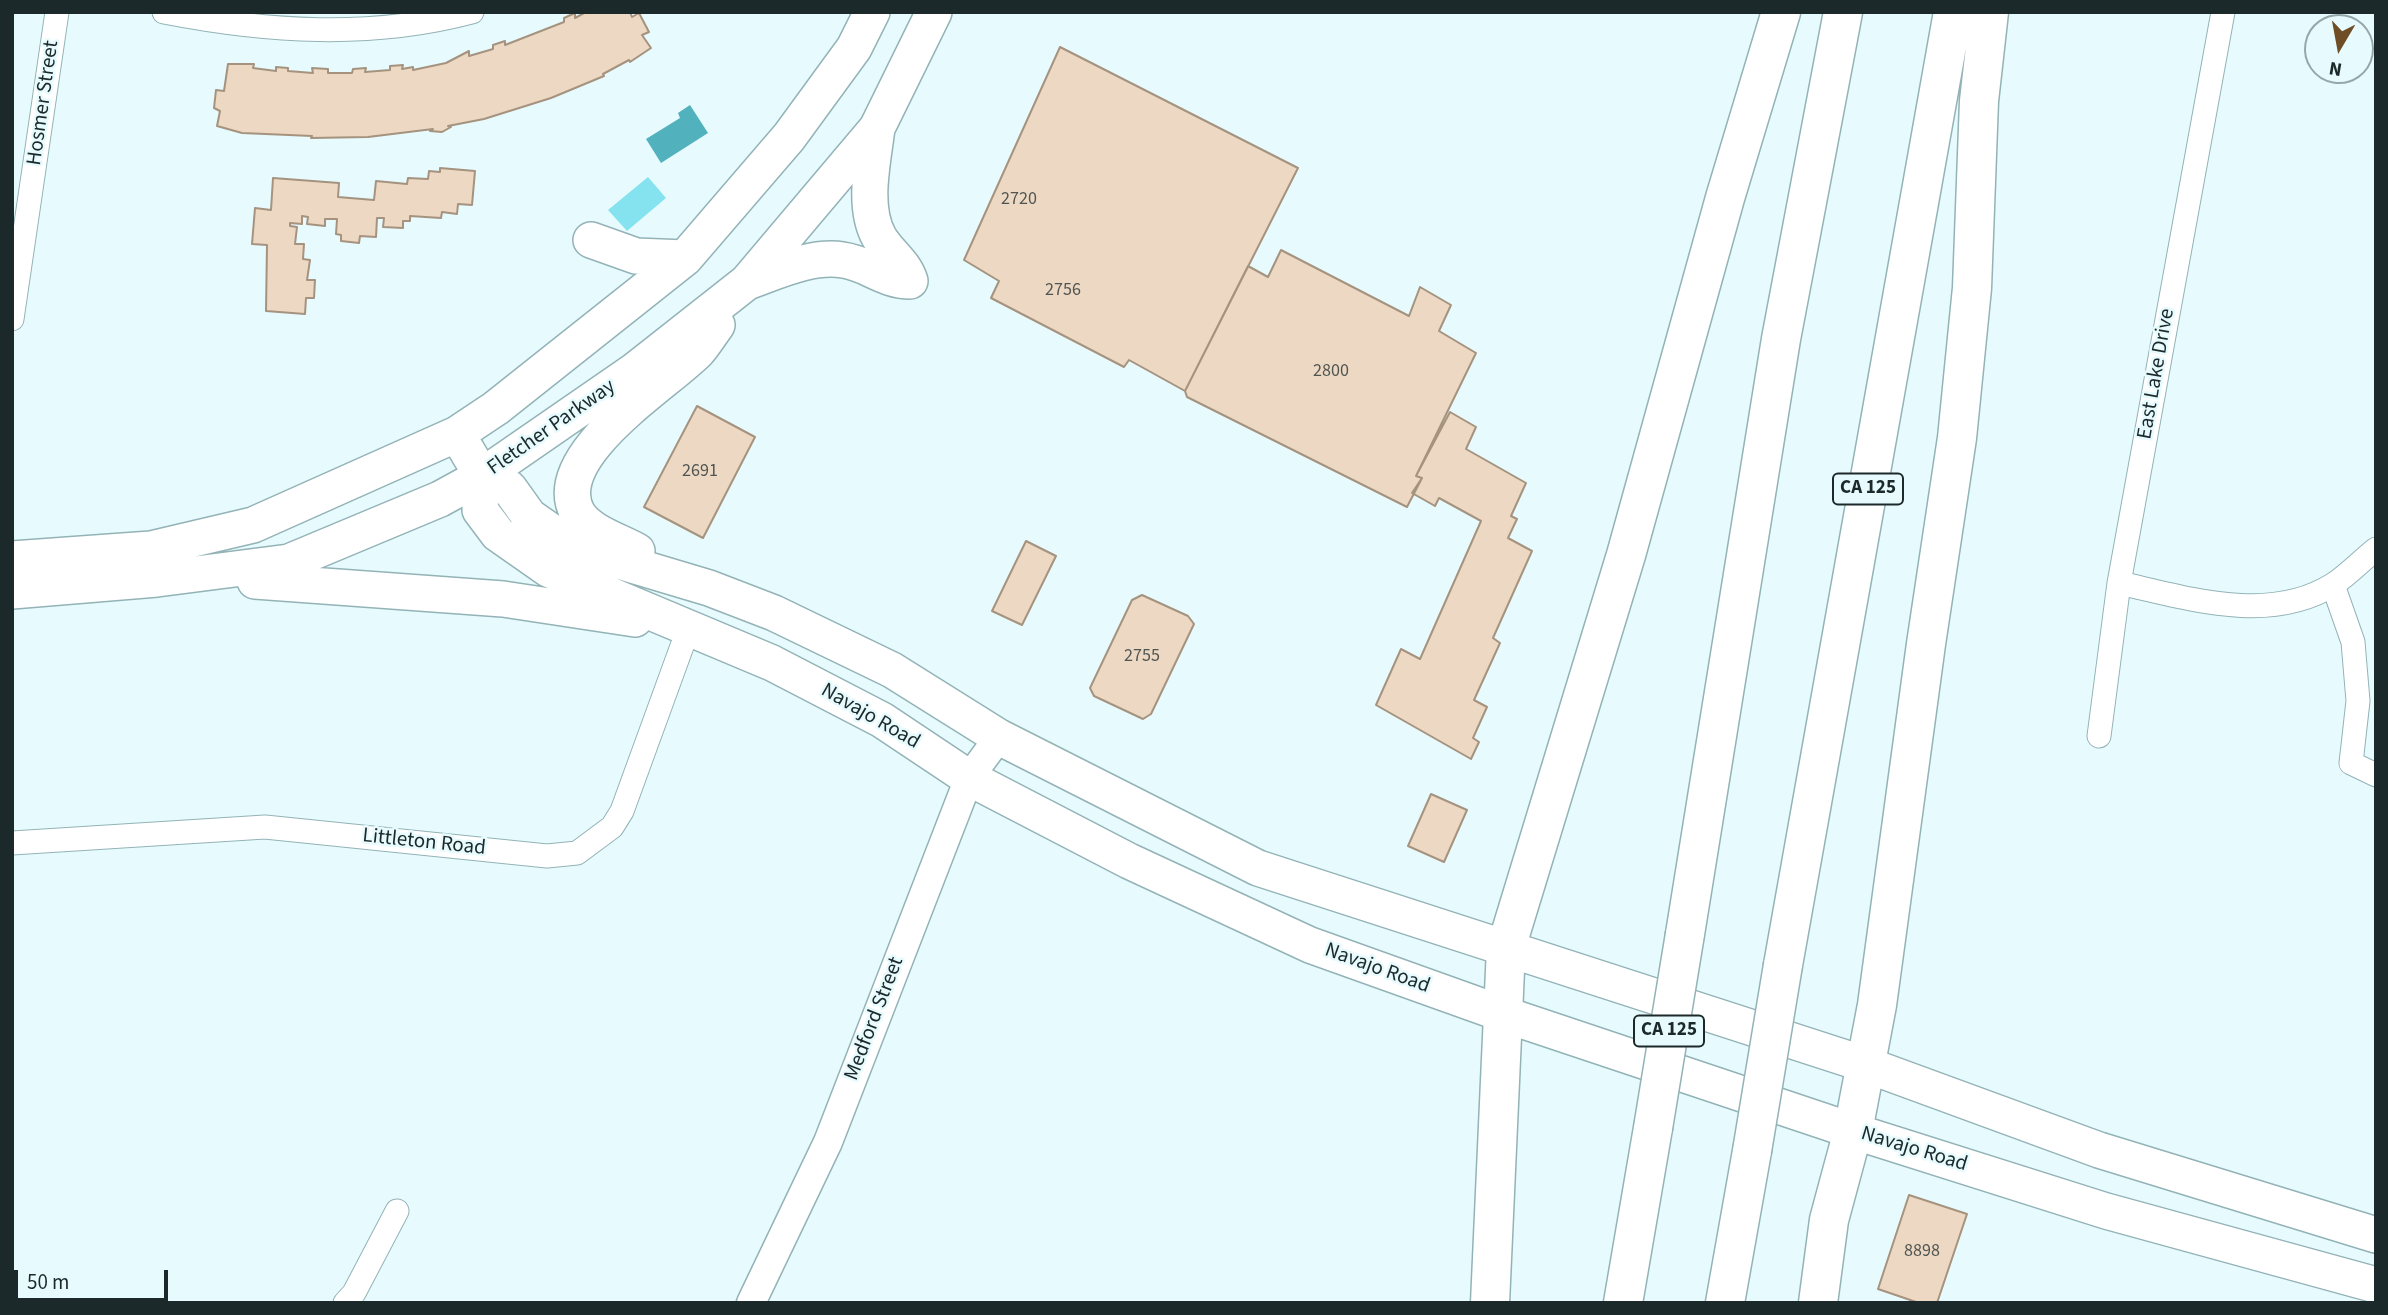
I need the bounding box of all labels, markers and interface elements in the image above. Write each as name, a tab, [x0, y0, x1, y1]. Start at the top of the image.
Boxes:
north arrow	[2304, 14, 2374, 84]
street label: Hosmer Street	[23, 39, 65, 167]
text: N	[2327, 54, 2344, 83]
house number: 2720	[1001, 189, 1037, 211]
house number: 2756	[1045, 280, 1081, 302]
street label: East Lake Drive	[2133, 307, 2181, 441]
house number: 2800	[1313, 361, 1349, 383]
street label: Fletcher Parkway	[483, 375, 621, 481]
house number: 2691	[682, 461, 718, 483]
road number: CA 125	[1833, 474, 1903, 504]
house number: 2755	[1124, 646, 1160, 668]
street label: Navajo Road	[816, 679, 924, 755]
street label: Littleton Road	[361, 824, 487, 862]
street label: Navajo Road	[1321, 938, 1433, 1000]
street label: Medford Street	[840, 954, 910, 1084]
road number: CA 125	[1634, 1015, 1704, 1046]
street label: Navajo Road	[1858, 1122, 1970, 1178]
house number: 8898	[1904, 1241, 1940, 1263]
scale bar	[18, 1256, 172, 1300]
text: 50 m	[27, 1267, 69, 1297]

